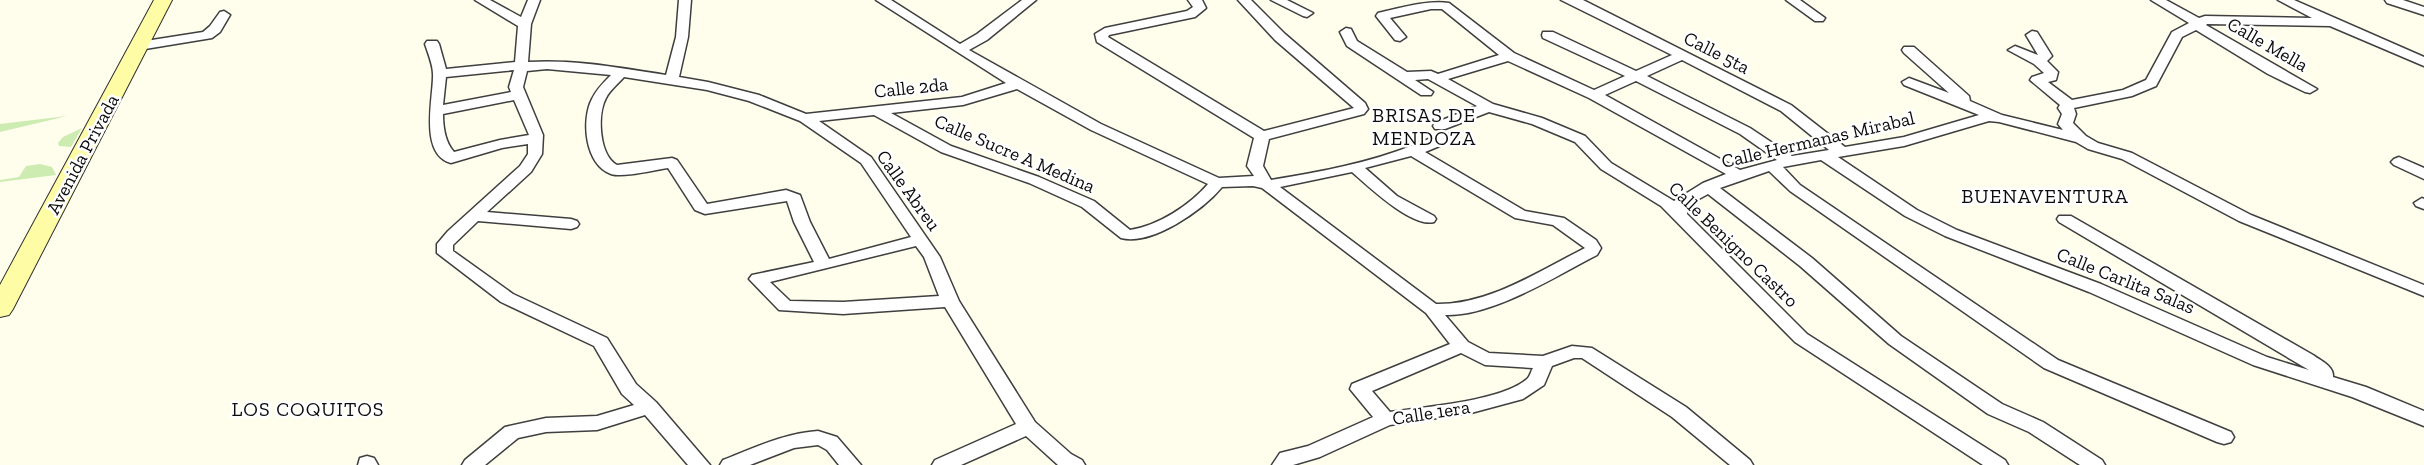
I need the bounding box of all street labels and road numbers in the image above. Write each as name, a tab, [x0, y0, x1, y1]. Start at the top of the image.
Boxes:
street label: Calle Mella	[2223, 12, 2312, 77]
street label: Calle 5ta	[1680, 26, 1754, 79]
street label: Calle 2da	[873, 72, 949, 103]
street label: Avenida Privada	[41, 90, 124, 218]
street label: Calle Hermanas Mirabal	[1719, 106, 1917, 173]
street label: Calle Sucre A Medina	[931, 109, 1099, 198]
street label: Calle Abreu	[872, 145, 946, 235]
street label: Calle Benigno Castro	[1664, 177, 1803, 312]
street label: Calle Carlita Salas	[2053, 242, 2198, 319]
street label: Calle 1era	[1391, 395, 1472, 430]

